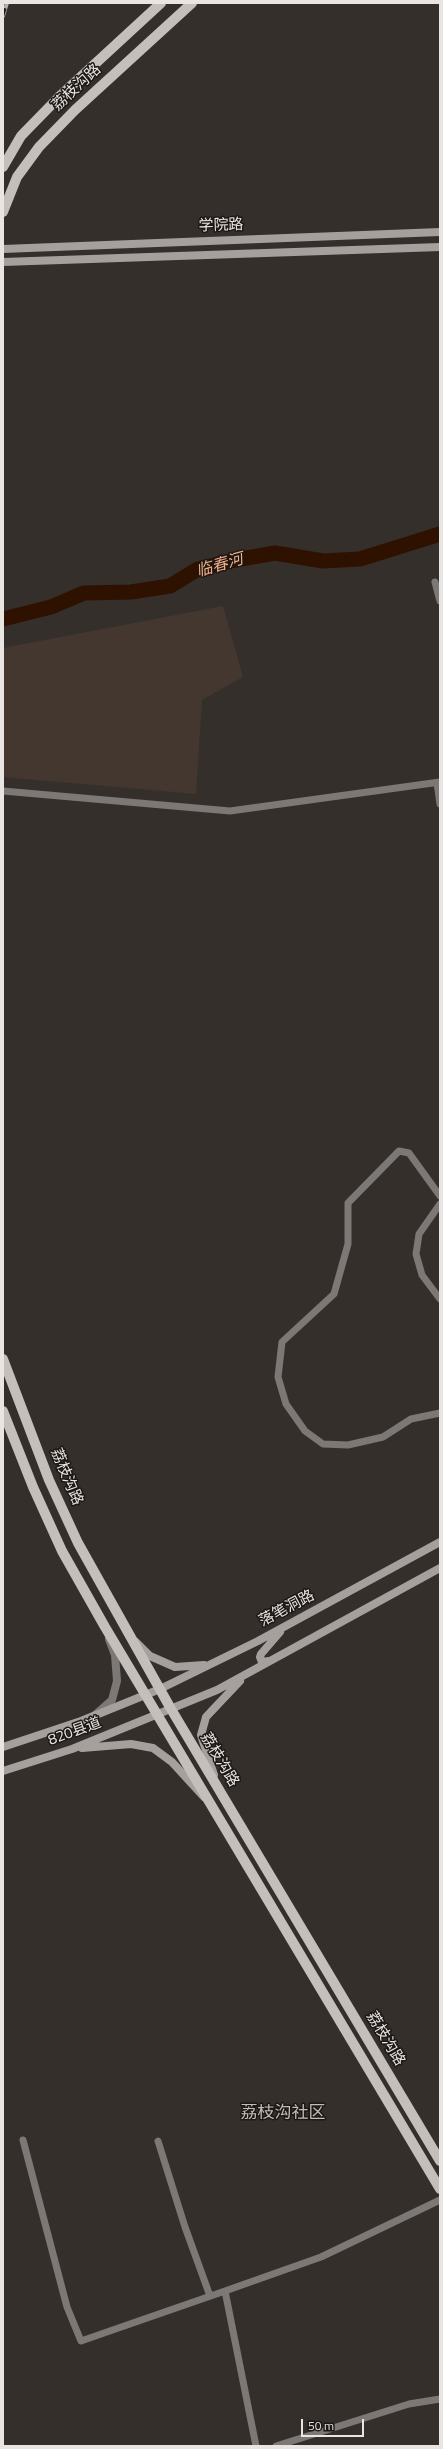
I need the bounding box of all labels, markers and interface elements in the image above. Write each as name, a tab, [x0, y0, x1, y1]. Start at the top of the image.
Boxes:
street label: 荔枝沟路	[49, 61, 105, 115]
street label: 学院路	[198, 216, 244, 236]
water label: 临春河	[194, 550, 246, 582]
street label: 荔枝沟路	[46, 1446, 86, 1508]
street label: 落笔洞路	[256, 1587, 318, 1631]
street label: 820县道	[46, 1714, 104, 1750]
street label: 荔枝沟路	[196, 1730, 242, 1790]
street label: 荔枝沟路	[362, 2009, 408, 2069]
district label: 荔枝沟社区	[241, 2104, 325, 2124]
scale bar	[303, 2411, 366, 2437]
text: 50 m	[308, 2416, 334, 2435]

